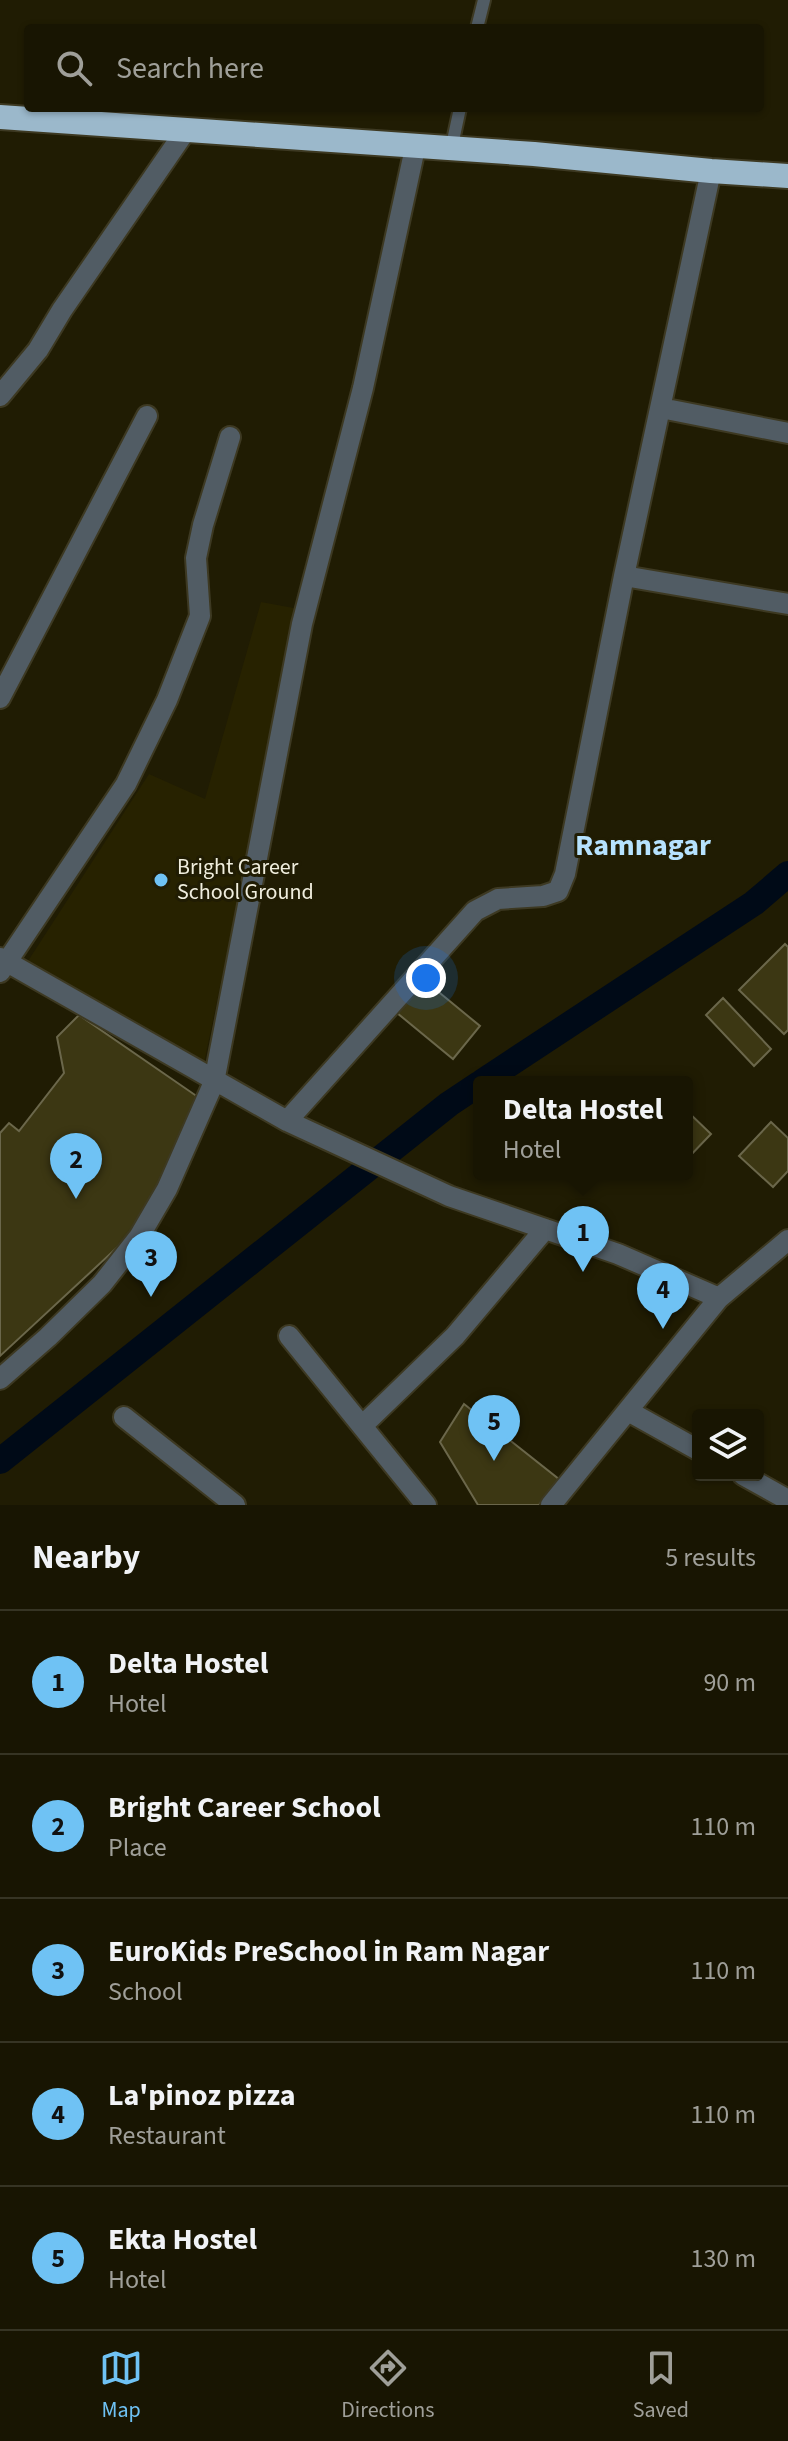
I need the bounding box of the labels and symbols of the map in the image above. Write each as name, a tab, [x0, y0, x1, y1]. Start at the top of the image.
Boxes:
district label: Ramnagar	[575, 824, 711, 867]
place label: Bright Career School Ground	[177, 851, 314, 908]
marker: Bright Career School Ground	[152, 871, 170, 889]
your location	[406, 958, 446, 998]
pin: 2	[50, 1133, 102, 1199]
pin: 1	[557, 1206, 609, 1272]
pin: 3	[125, 1231, 177, 1297]
pin: 4	[637, 1263, 689, 1329]
pin: 5	[468, 1395, 520, 1461]

